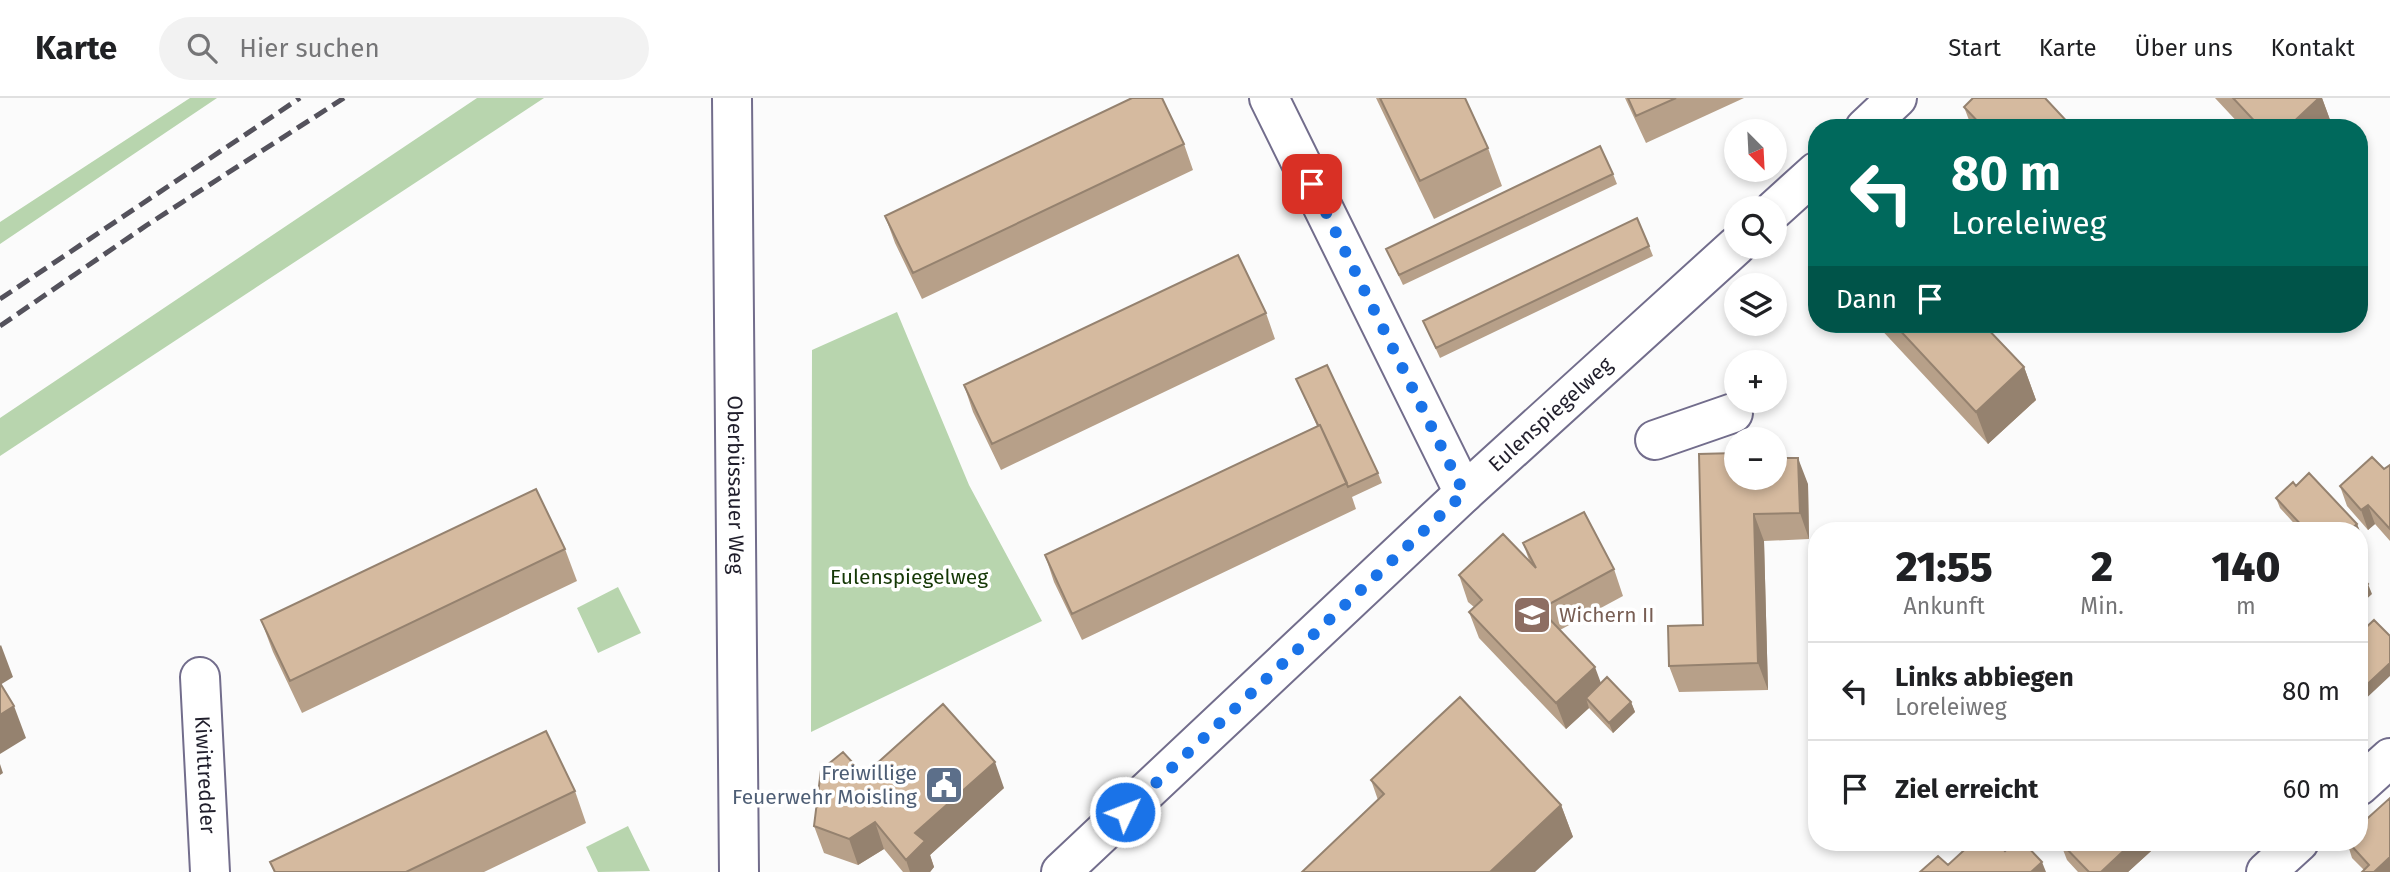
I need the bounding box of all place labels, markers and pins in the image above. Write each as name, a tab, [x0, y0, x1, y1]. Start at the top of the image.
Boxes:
pin	[1282, 154, 1342, 214]
school or university icon: Wichern II	[1511, 594, 1553, 636]
place label: Wichern II	[1559, 602, 1654, 628]
place label: Freiwillige Feuerwehr Moisling	[732, 760, 917, 810]
public building icon: Freiwillige Feuerwehr Moisling	[923, 764, 965, 806]

